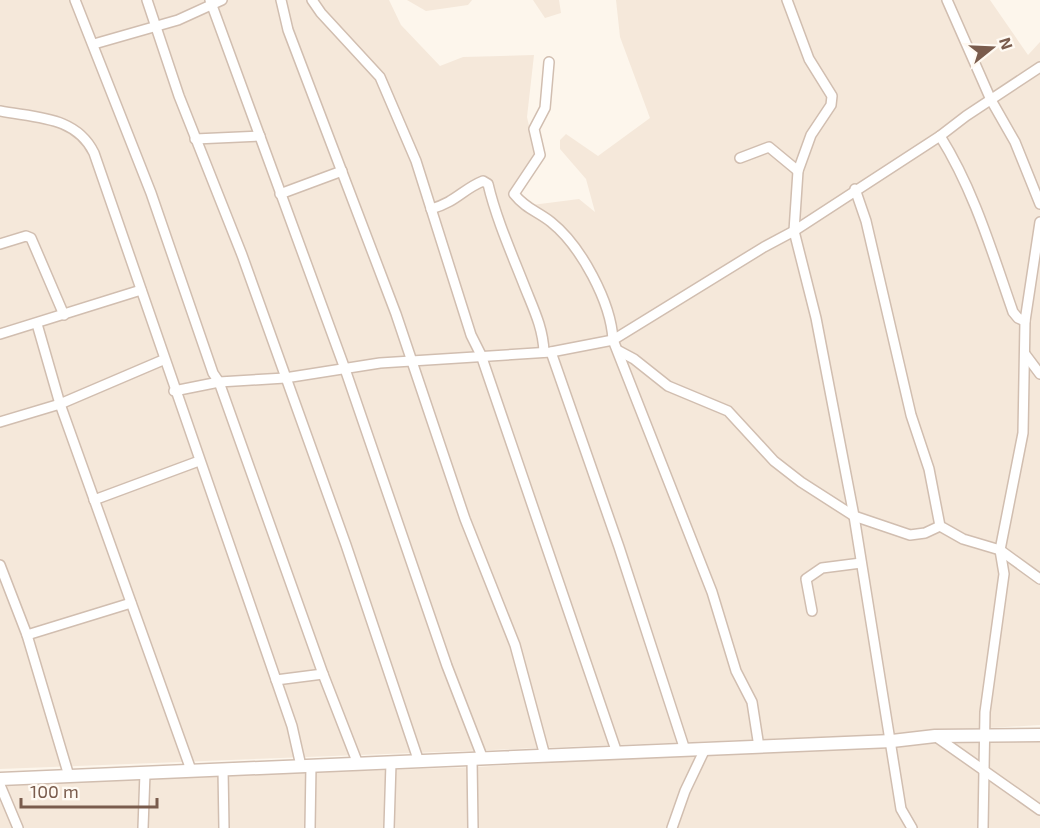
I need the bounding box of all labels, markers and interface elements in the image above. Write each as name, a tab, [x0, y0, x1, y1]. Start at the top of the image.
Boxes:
north arrow	[962, 18, 1022, 78]
text: N	[996, 35, 1018, 52]
scale bar	[21, 771, 158, 809]
text: 100 m	[30, 780, 79, 802]

